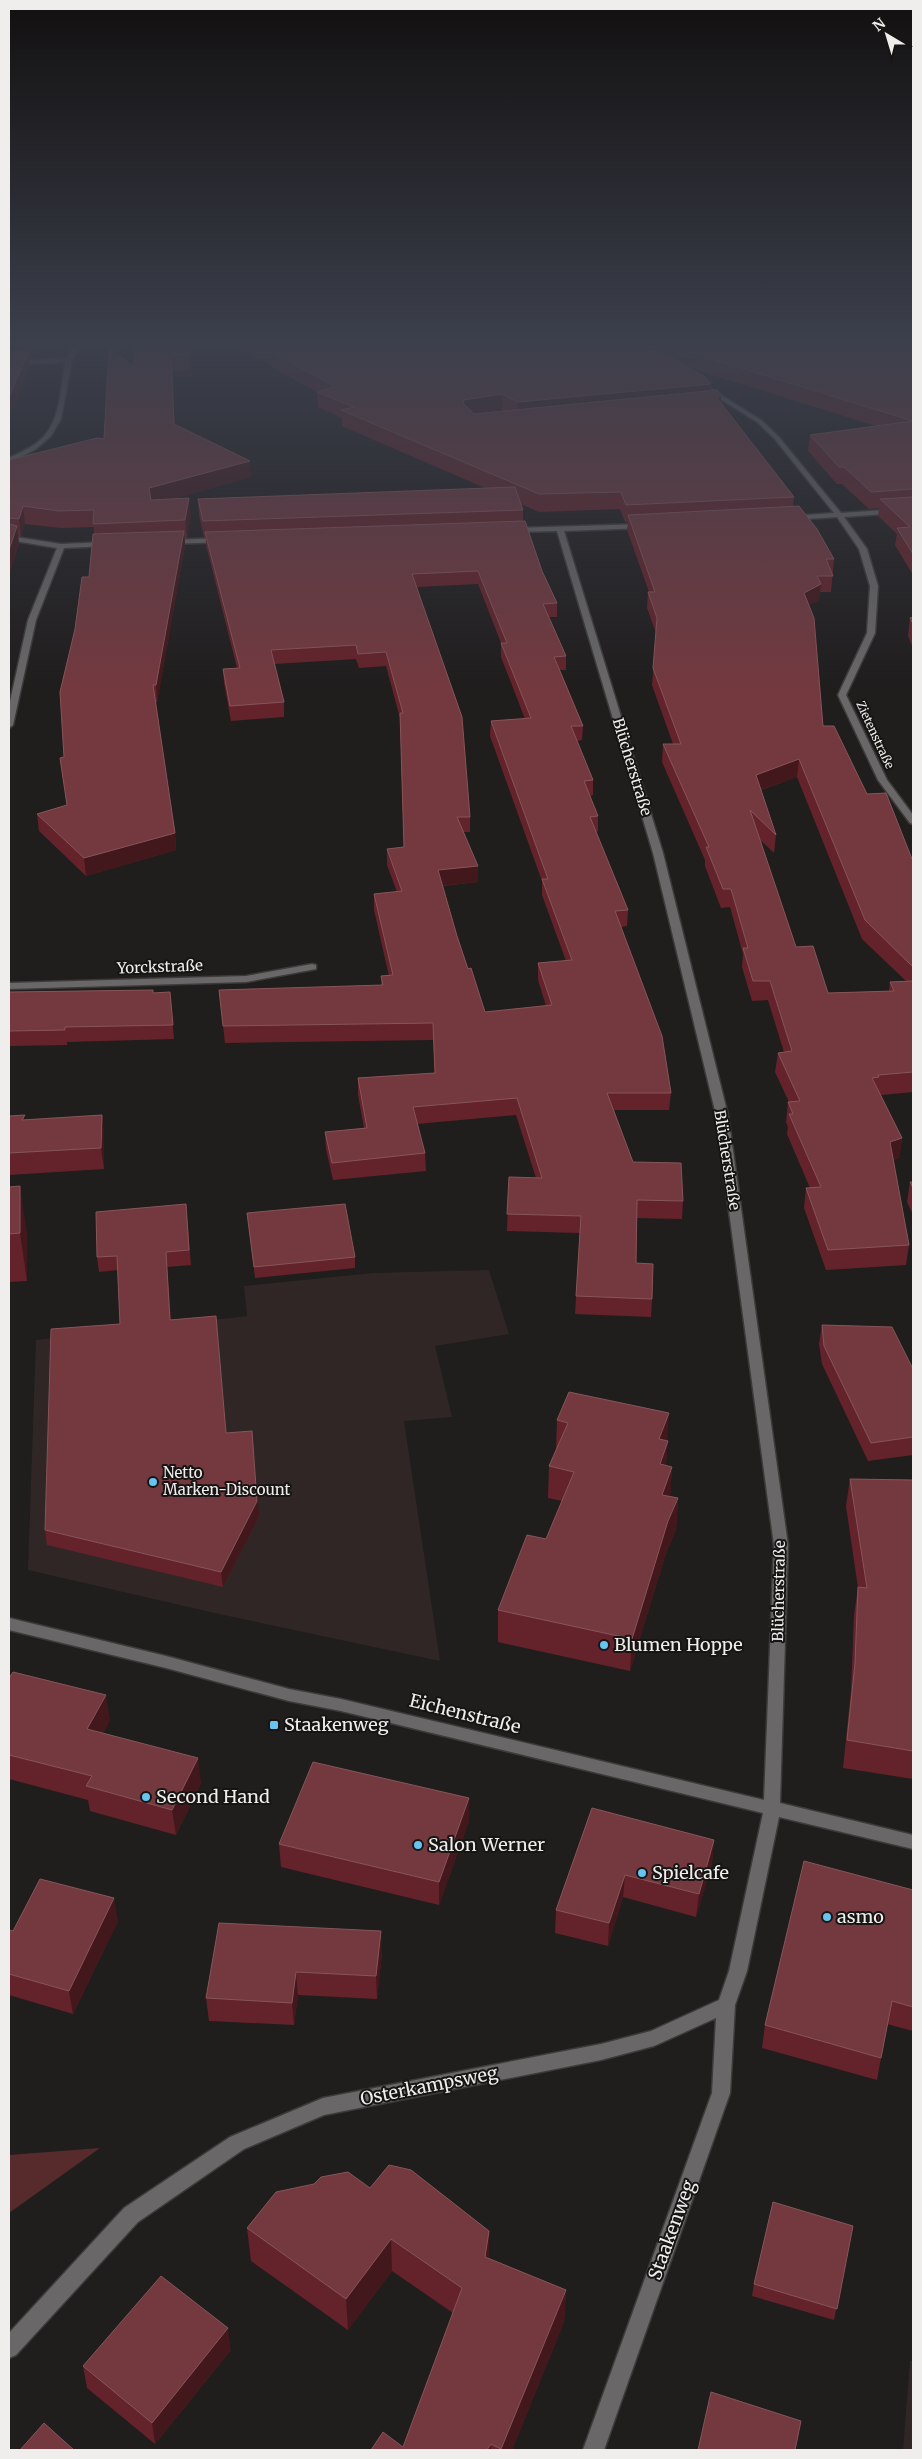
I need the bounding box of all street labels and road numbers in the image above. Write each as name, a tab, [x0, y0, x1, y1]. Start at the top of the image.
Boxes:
street label: Zietenstraße	[853, 699, 898, 771]
street label: Blücherstraße	[609, 716, 656, 818]
street label: Yorckstraße	[116, 955, 203, 978]
street label: Blücherstraße	[710, 1108, 745, 1212]
street label: Blücherstraße	[768, 1540, 789, 1642]
street label: Eichenstraße	[407, 1689, 523, 1738]
street label: Osterkampsweg	[358, 2061, 500, 2110]
street label: Staakenweg	[643, 2177, 700, 2283]

